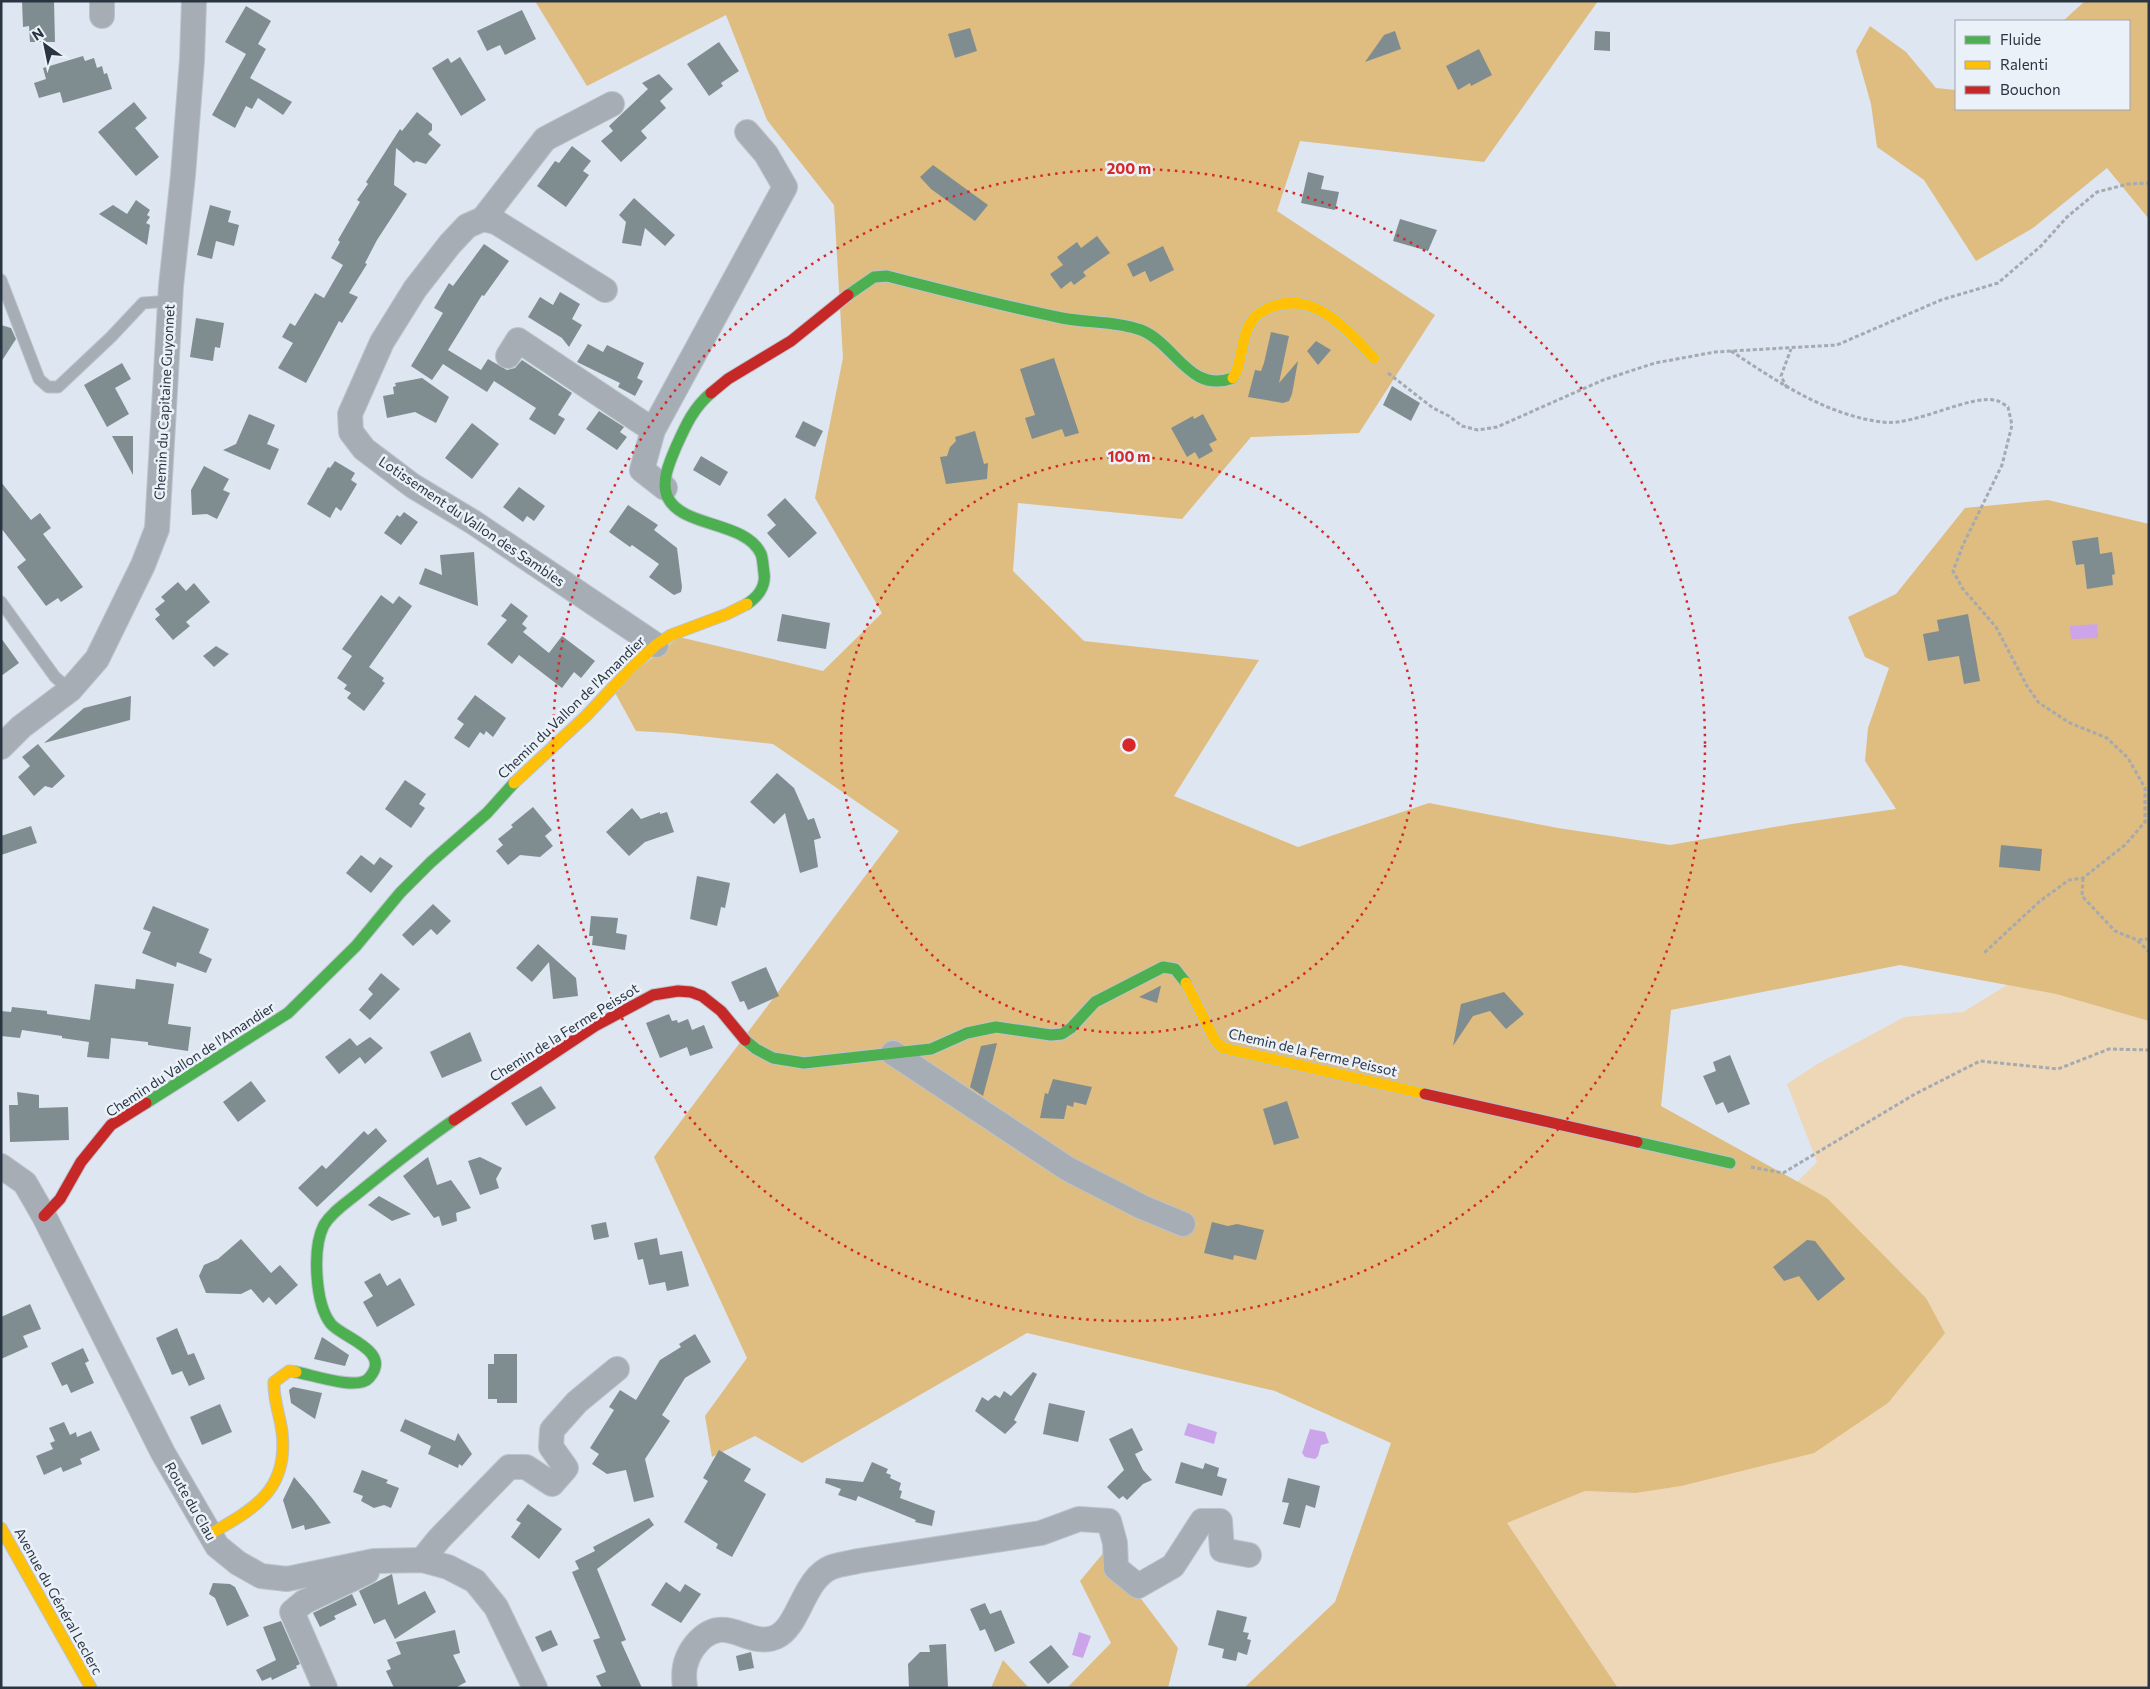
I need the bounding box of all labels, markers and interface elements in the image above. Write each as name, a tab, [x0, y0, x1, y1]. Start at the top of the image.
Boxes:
north arrow	[20, 20, 70, 70]
legend	[1955, 20, 2130, 110]
text: N	[29, 24, 47, 44]
text: Fluide	[2000, 30, 2041, 48]
text: Ralenti	[2000, 55, 2048, 73]
text: Bouchon	[2000, 80, 2061, 98]
text: 200 m	[1107, 159, 1151, 177]
street label: Chemin du Capitaine Guyonnet	[150, 303, 178, 500]
text: 100 m	[1108, 447, 1150, 465]
street label: Lotissement du Vallon des Sambles	[376, 452, 568, 590]
street label: Chemin du Vallon de l'Amandier	[494, 632, 648, 782]
centre of rings	[1120, 736, 1138, 754]
street label: Chemin de la Ferme Peissot	[486, 979, 642, 1085]
street label: Chemin du Vallon de l'Amandier	[102, 998, 278, 1120]
street label: Chemin de la Ferme Peissot	[1227, 1024, 1399, 1080]
street label: Route du Clau	[162, 1459, 220, 1543]
street label: Avenue du Général Leclerc	[11, 1524, 107, 1678]

